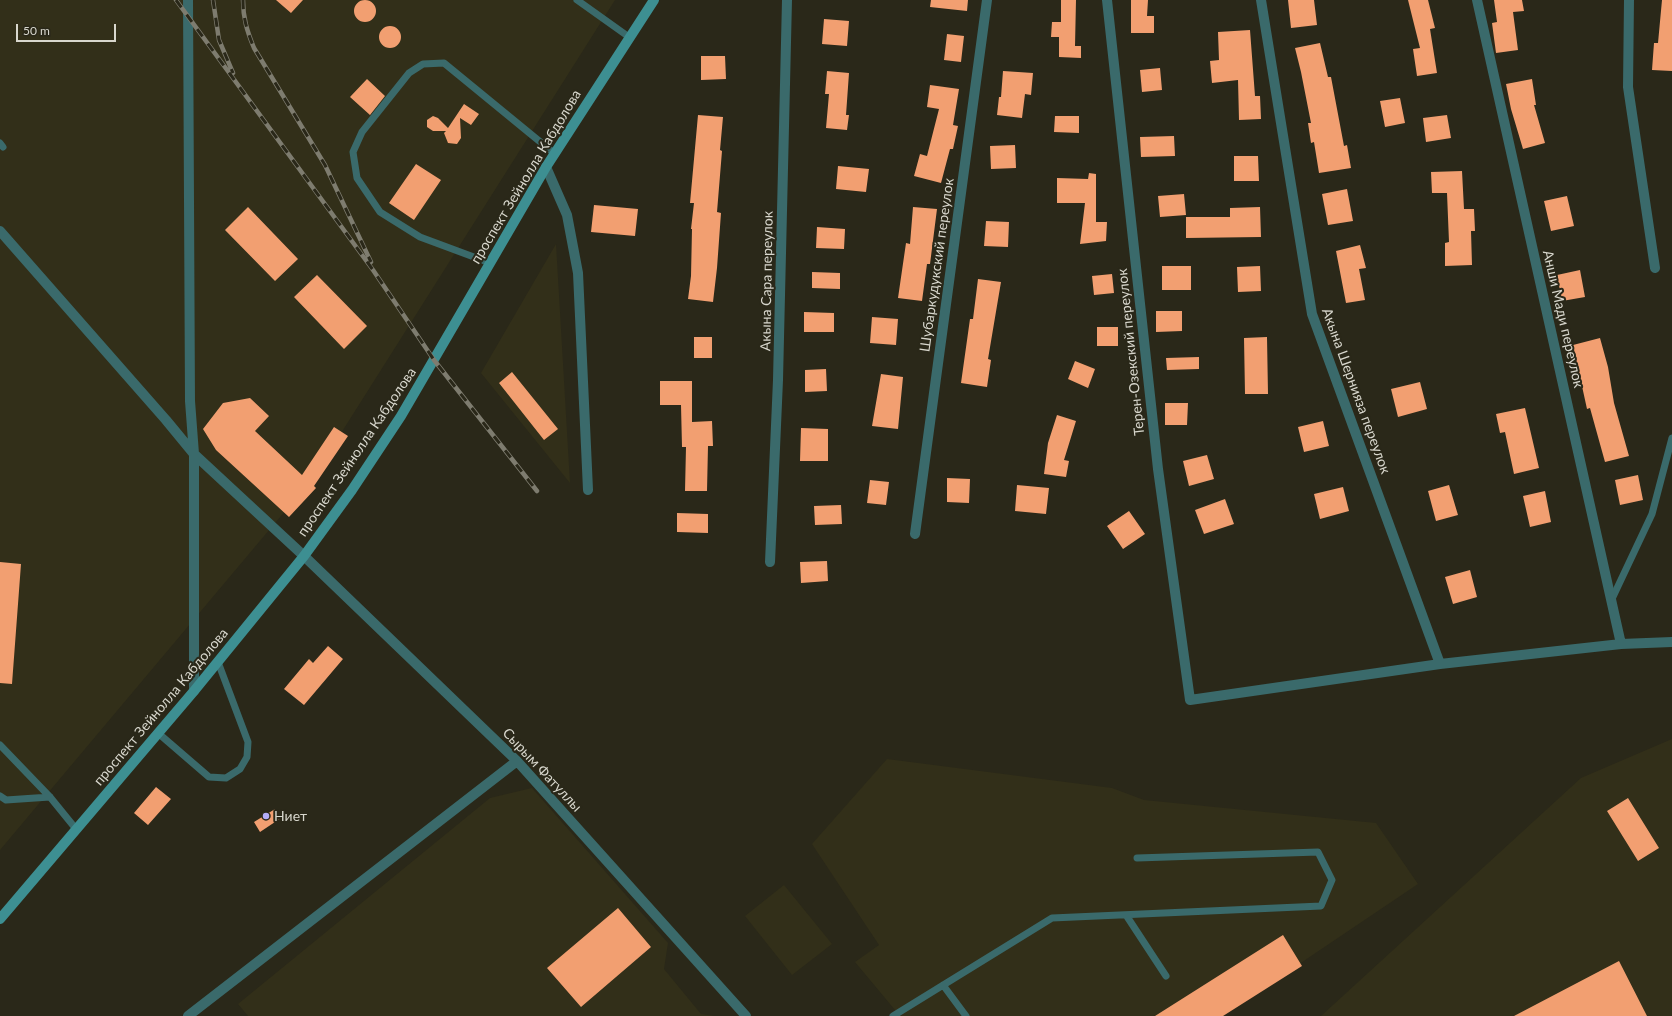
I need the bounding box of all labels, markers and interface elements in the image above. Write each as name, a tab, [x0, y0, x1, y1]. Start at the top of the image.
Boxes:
scale bar	[18, 16, 118, 42]
text: 50 m	[23, 23, 50, 38]
street label: проспект Зейнолла Кабдолова	[467, 87, 585, 267]
street label: Шубаркудукский переулок	[916, 177, 958, 353]
street label: Акына Сара переулок	[757, 211, 777, 351]
street label: Анши Мади переулок	[1539, 249, 1587, 389]
street label: Терен-Озекский переулок	[1114, 268, 1148, 436]
street label: Акына Шернияза переулок	[1318, 306, 1394, 476]
street label: проспект Зейнолла Кабдолова	[294, 364, 420, 540]
street label: проспект Зейнолла Кабдолова	[90, 625, 232, 789]
street label: Сырым Фатуллы	[499, 725, 585, 815]
place label: Ниет	[274, 808, 307, 824]
marker: Ниет	[261, 811, 271, 821]

